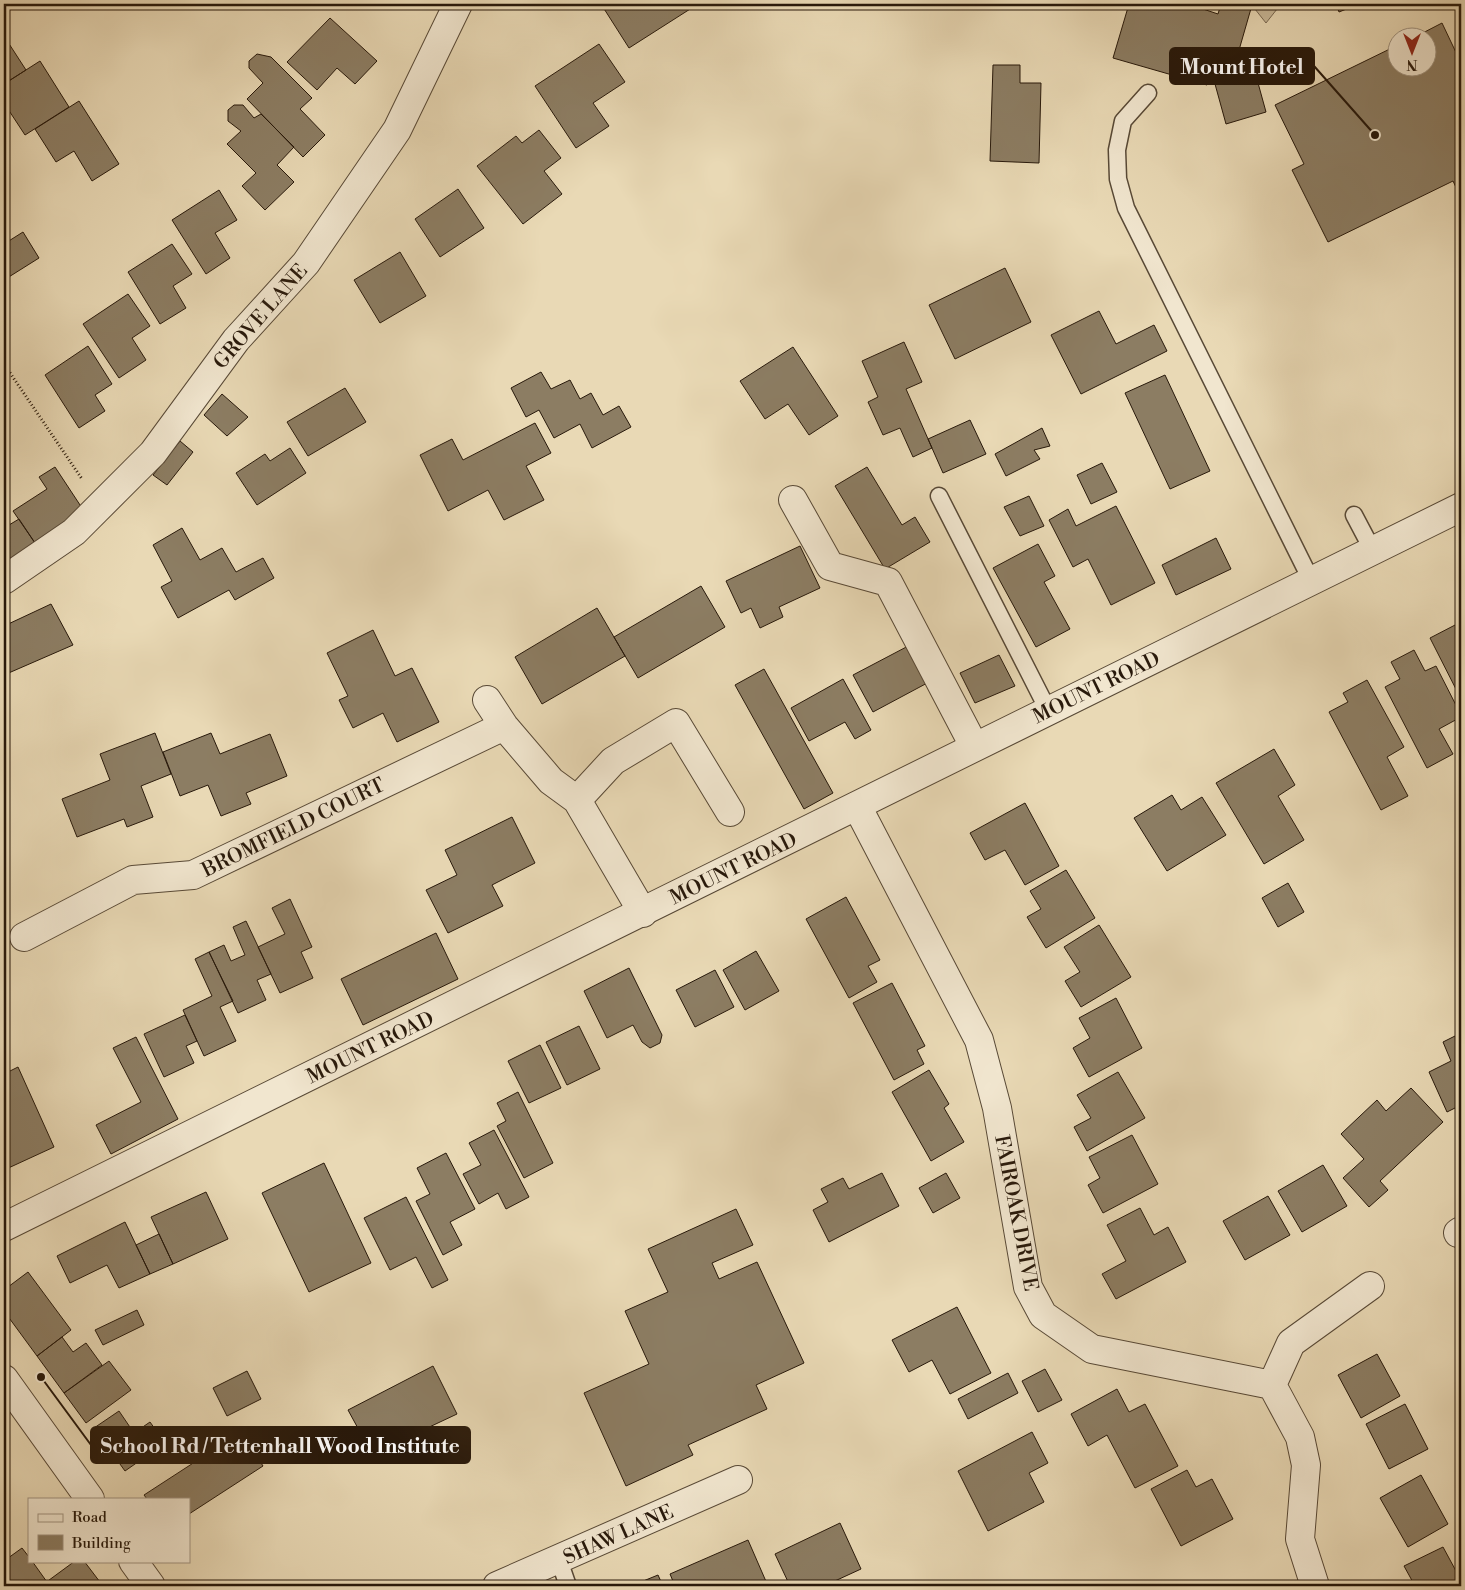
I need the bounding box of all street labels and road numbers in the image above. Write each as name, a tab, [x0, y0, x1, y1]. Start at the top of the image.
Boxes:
street label: GROVE LANE	[209, 259, 314, 375]
street label: MOUNT ROAD	[1029, 647, 1164, 730]
street label: BROMFIELD COURT	[197, 773, 389, 884]
street label: MOUNT ROAD	[666, 828, 801, 911]
street label: MOUNT ROAD	[303, 1007, 438, 1090]
street label: FAIROAK DRIVE	[988, 1133, 1043, 1293]
street label: SHAW LANE	[560, 1500, 678, 1571]

